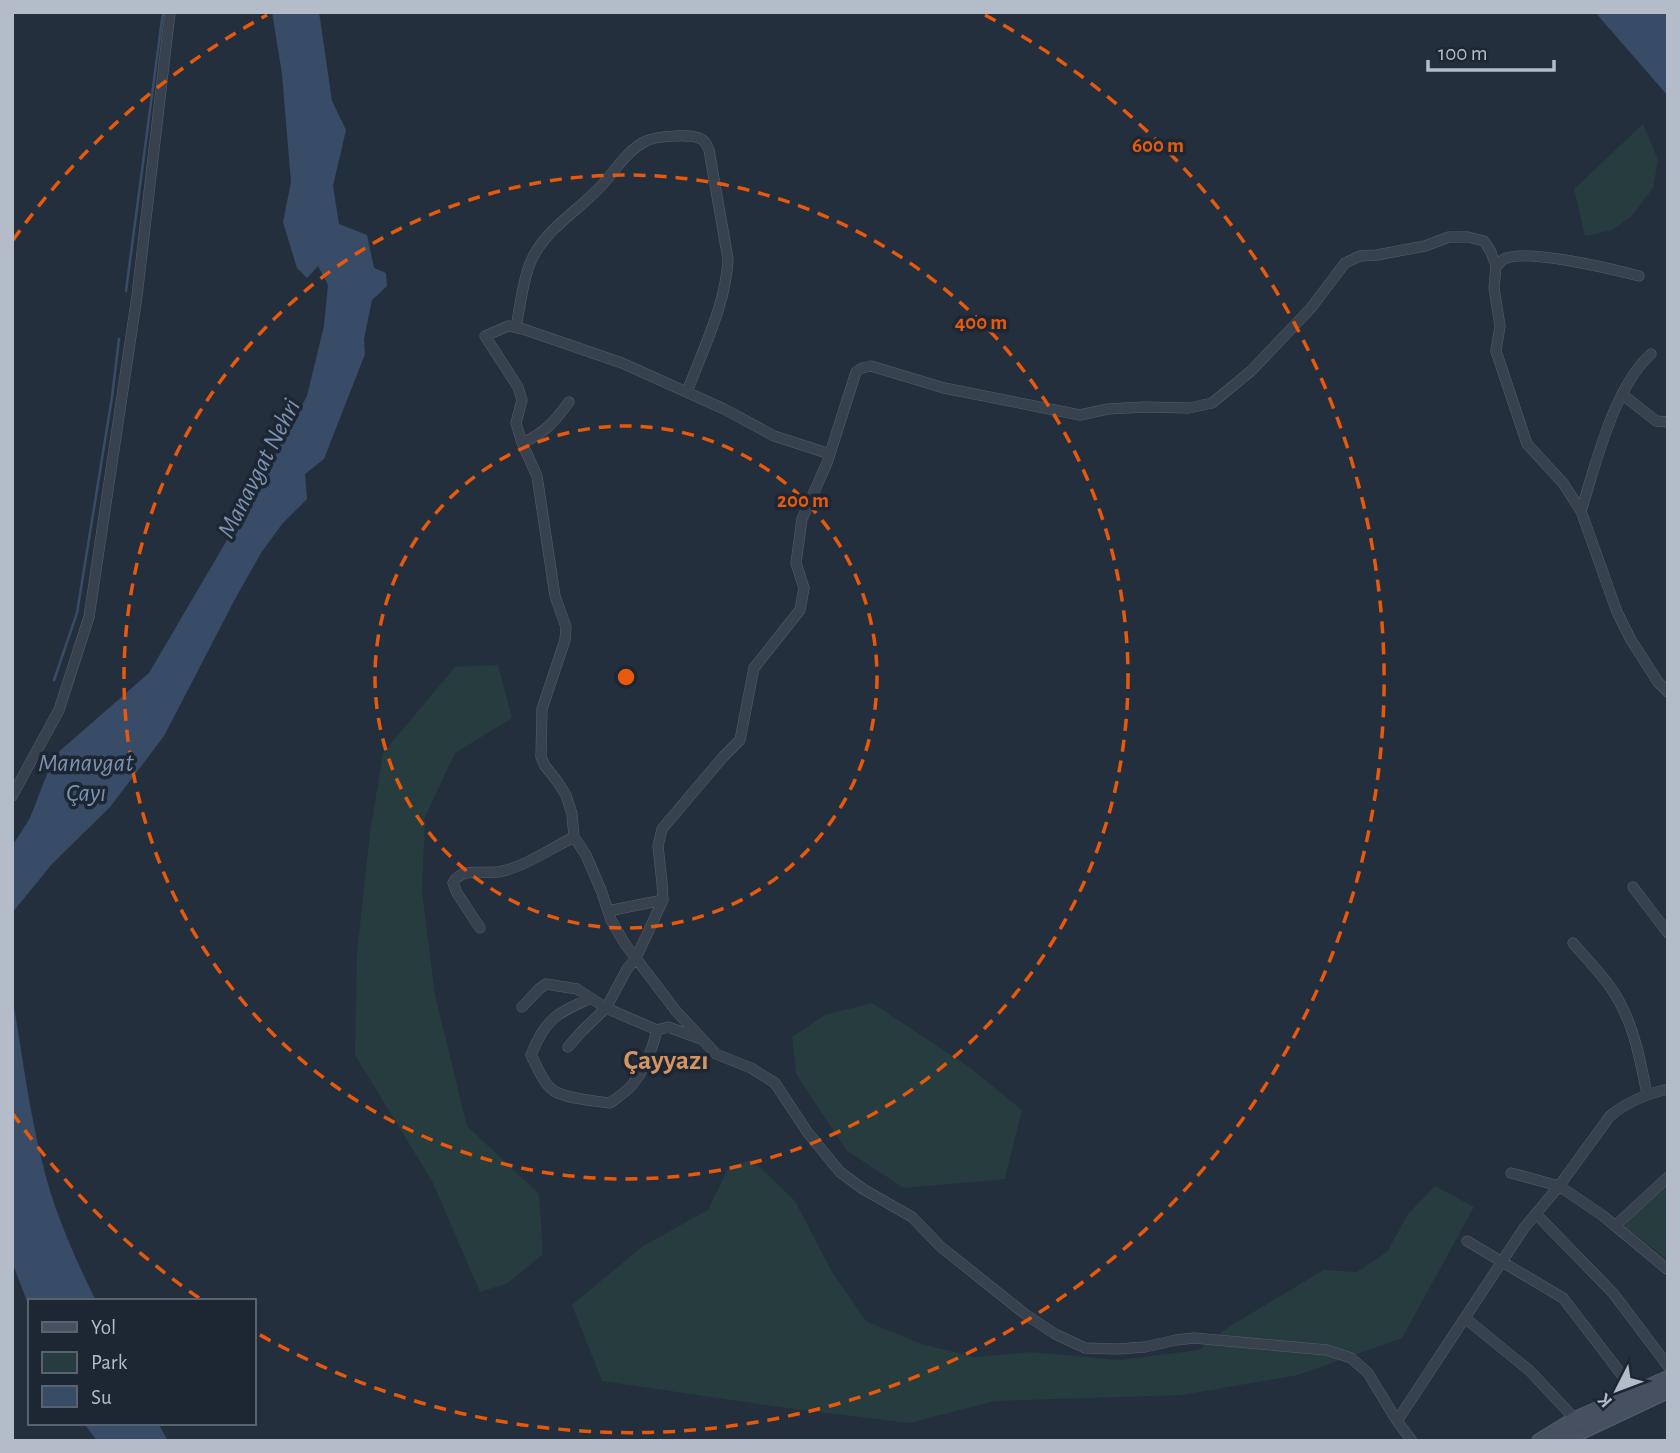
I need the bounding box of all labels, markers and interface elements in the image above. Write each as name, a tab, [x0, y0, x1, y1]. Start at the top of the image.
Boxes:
scale bar	[1428, 28, 1554, 72]
text: 100 m	[1438, 43, 1488, 64]
text: 600 m	[1132, 135, 1184, 156]
text: 400 m	[955, 312, 1007, 333]
water label: Manavgat Nehri	[213, 395, 305, 542]
text: 200 m	[777, 490, 829, 511]
centre of rings	[614, 665, 638, 689]
water label: Manavgat Çayı	[38, 750, 134, 806]
district label: Çayyazı	[623, 1047, 709, 1075]
legend	[28, 1299, 256, 1425]
text: Yol	[91, 1317, 116, 1338]
text: Park	[91, 1352, 128, 1373]
north arrow	[1582, 1355, 1652, 1425]
text: Su	[91, 1387, 112, 1408]
text: K	[1594, 1389, 1616, 1411]

